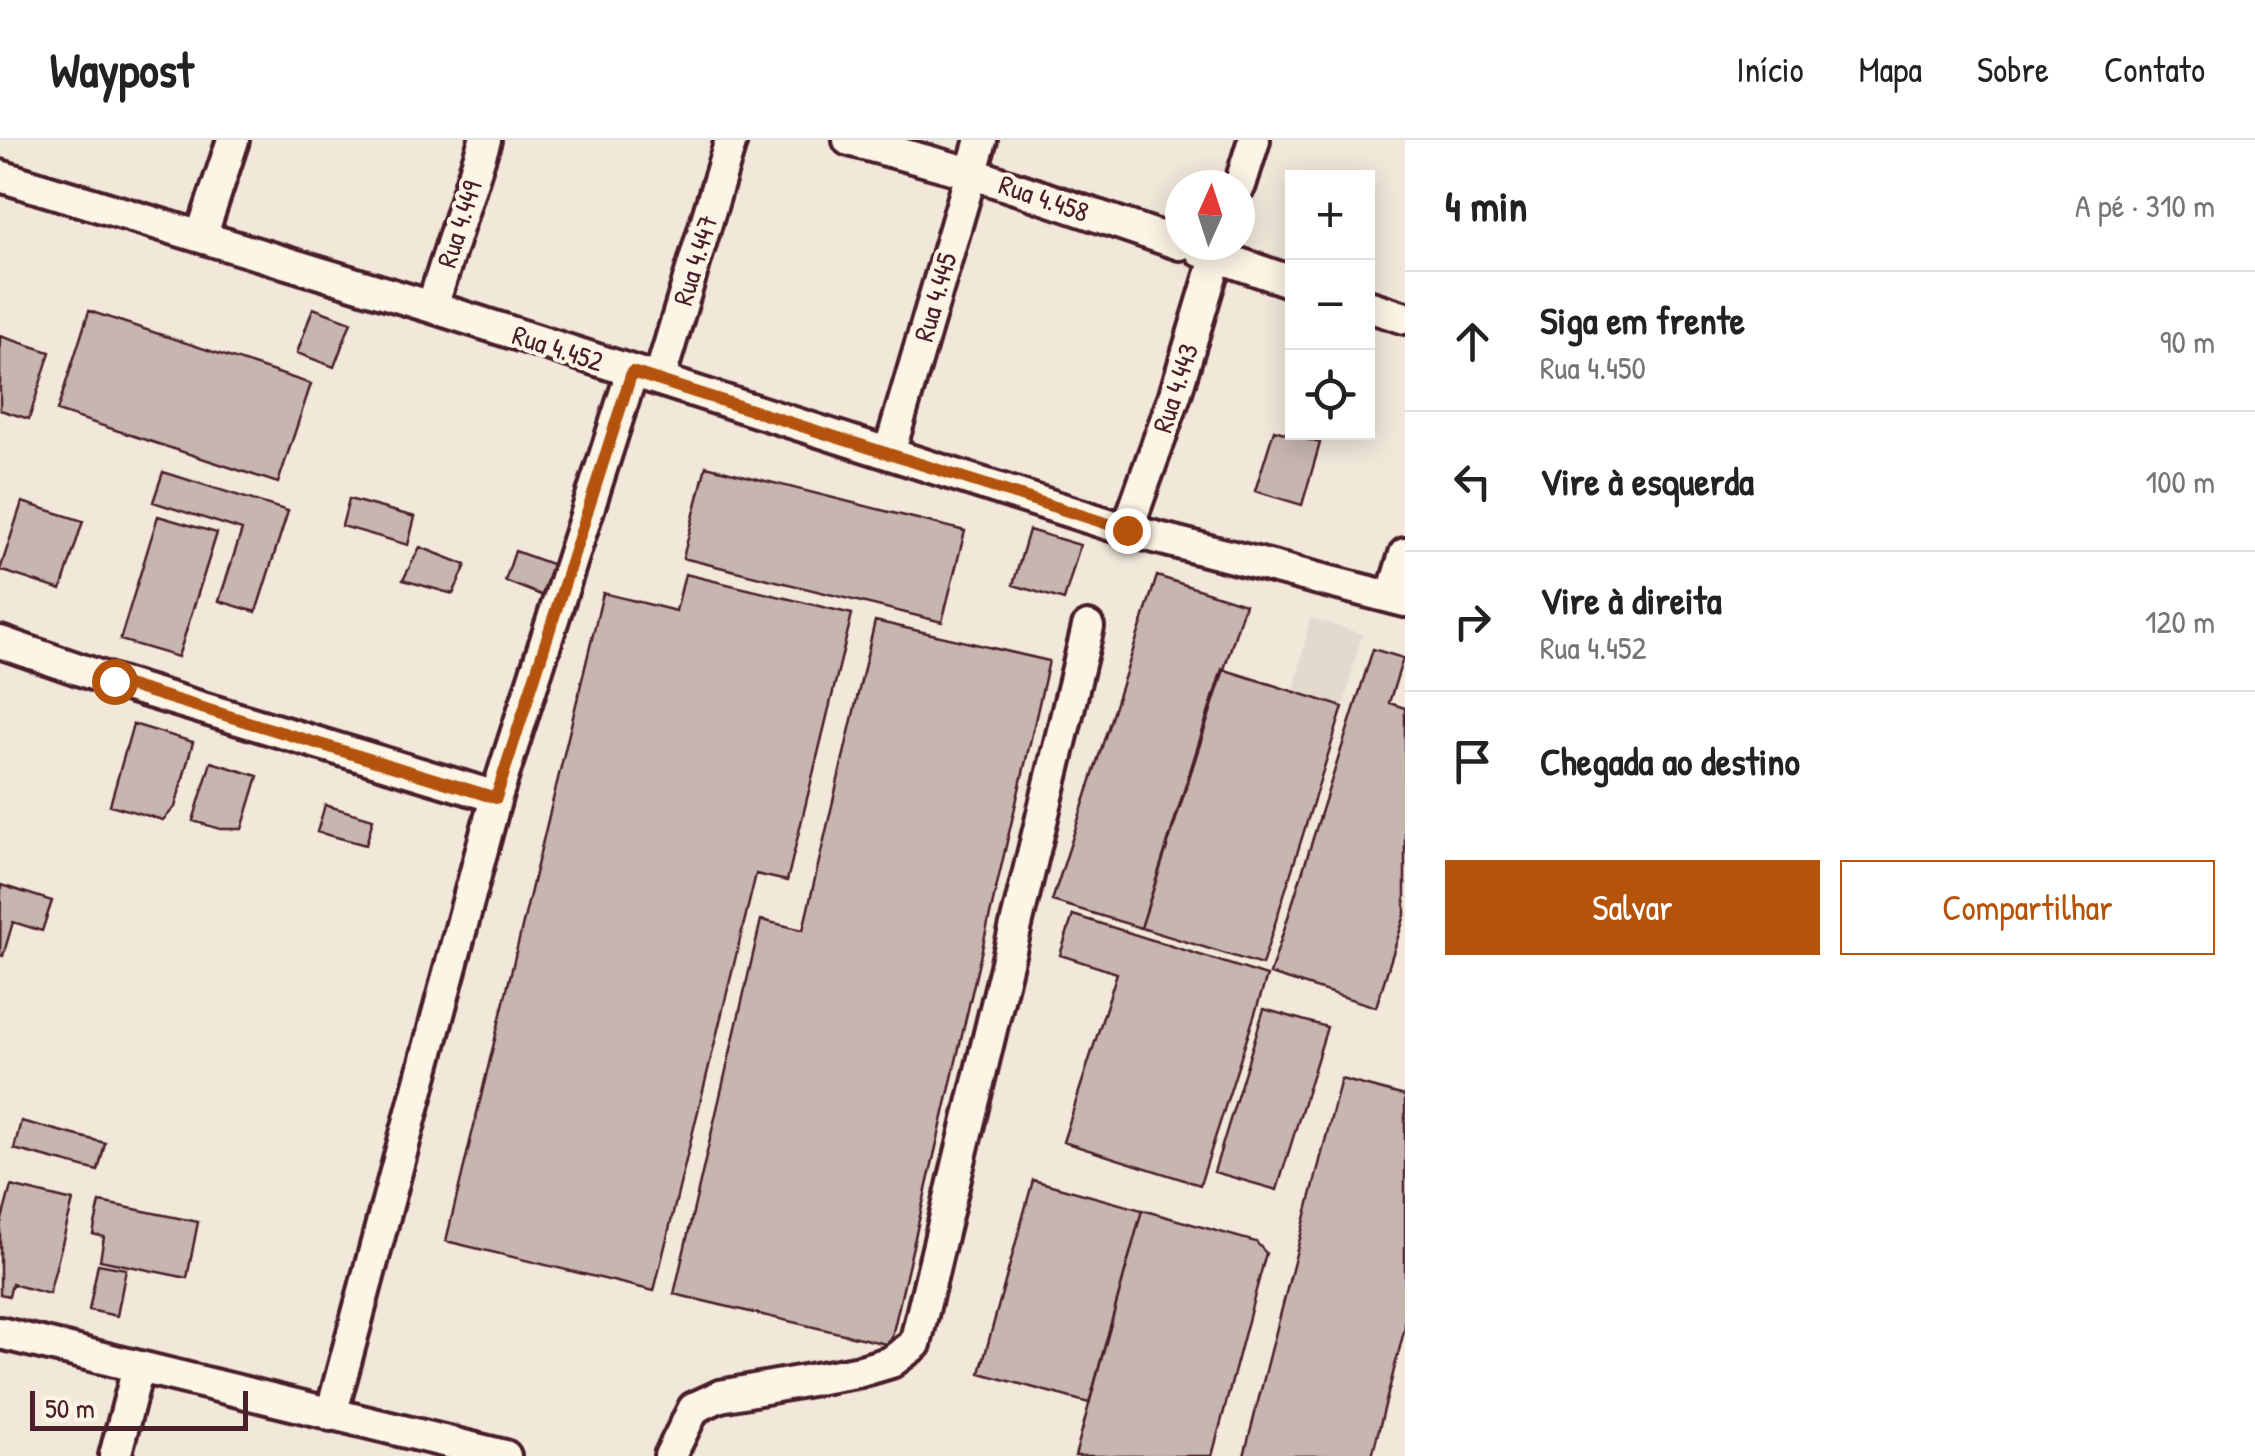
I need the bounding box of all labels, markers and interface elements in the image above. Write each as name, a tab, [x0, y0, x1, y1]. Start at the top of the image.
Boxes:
text: Waypost	[50, 37, 194, 102]
text: Início	[1736, 46, 1804, 93]
text: Mapa	[1859, 46, 1922, 93]
text: Sobre	[1977, 46, 2049, 93]
text: Contato	[2104, 46, 2205, 93]
street label: Rua 4.458	[994, 165, 1094, 231]
north arrow	[1165, 170, 1255, 260]
map controls	[1285, 170, 1375, 440]
button: +	[1285, 170, 1375, 260]
street label: Rua 4.449	[427, 176, 491, 272]
text: 4 min	[1445, 177, 1527, 234]
text: A pé · 310 m	[2075, 184, 2215, 227]
street label: Rua 4.447	[663, 210, 727, 310]
street label: Rua 4.445	[904, 248, 966, 346]
button: −	[1285, 260, 1375, 350]
text: Siga em frente	[1540, 294, 1745, 346]
icon: ahead	[1445, 314, 1500, 369]
street label: Rua 4.452	[508, 316, 608, 380]
text: 90 m	[2160, 320, 2215, 363]
street label: Rua 4.443	[1143, 339, 1207, 437]
text: Rua 4.450	[1540, 346, 1646, 389]
button: locate	[1285, 350, 1375, 440]
icon: left	[1445, 454, 1500, 509]
text: Vire à esquerda	[1540, 455, 1754, 507]
text: 100 m	[2146, 460, 2215, 503]
route end	[1105, 508, 1151, 554]
text: Vire à direita	[1540, 574, 1722, 626]
icon: right	[1445, 594, 1500, 649]
text: 120 m	[2145, 600, 2215, 643]
text: Rua 4.452	[1540, 626, 1647, 669]
route start	[92, 659, 138, 705]
icon: arrive	[1445, 734, 1500, 789]
text: Chegada ao destino	[1540, 735, 1800, 787]
button: Salvar	[1445, 860, 1820, 955]
button: Compartilhar	[1840, 860, 2215, 955]
scale bar	[30, 1386, 248, 1430]
text: 50 m	[45, 1389, 95, 1427]

